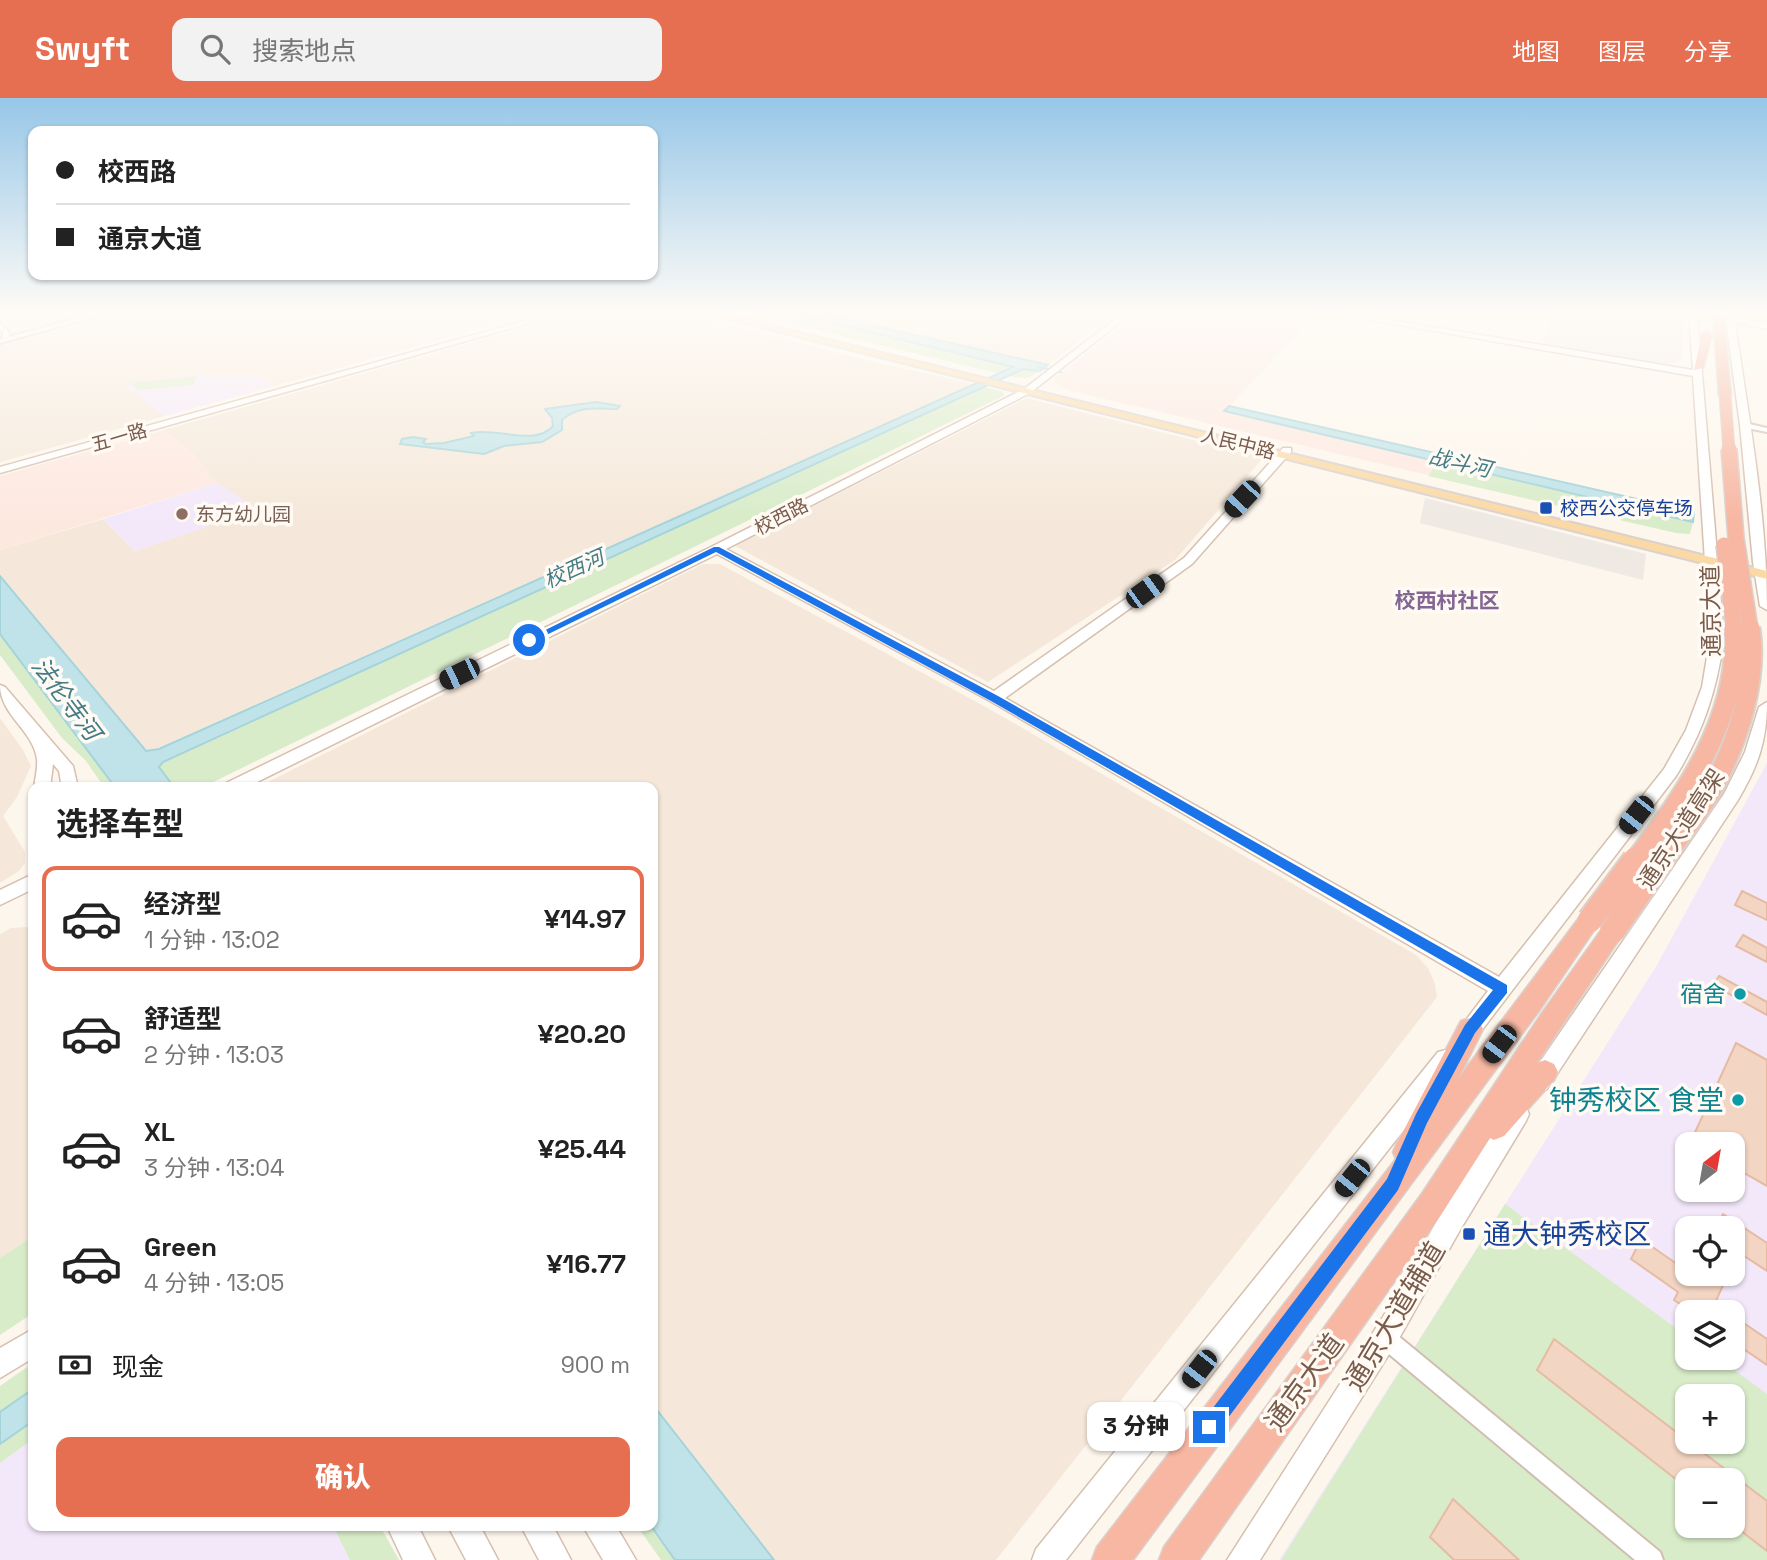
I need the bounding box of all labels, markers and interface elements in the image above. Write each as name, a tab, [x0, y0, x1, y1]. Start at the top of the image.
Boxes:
search box	[172, 18, 662, 81]
text: Swyft	[35, 28, 130, 70]
icon: search	[196, 30, 234, 68]
text: 搜索地点	[252, 34, 356, 68]
text: 地图	[1512, 36, 1560, 67]
text: 图层	[1598, 36, 1646, 67]
text: 分享	[1684, 36, 1732, 67]
text: 校西路	[98, 155, 176, 189]
text: 通京大道	[98, 222, 202, 256]
street label: 五一路	[88, 418, 150, 457]
street label: 人民中路	[1198, 422, 1278, 465]
water label: 战斗河	[1426, 442, 1498, 484]
car	[1220, 476, 1265, 522]
street label: 校西路	[750, 492, 812, 541]
place label: 校西公交停车场	[1560, 496, 1693, 521]
marker: 校西公交停车场	[1538, 500, 1554, 516]
place label: 东方幼儿园	[196, 502, 291, 527]
marker: 东方幼儿园	[174, 506, 190, 522]
water label: 校西河	[540, 542, 612, 594]
street label: 通京大道	[1695, 565, 1727, 657]
car	[1122, 570, 1169, 612]
district label: 校西村社区	[1395, 587, 1500, 614]
route start	[513, 624, 545, 656]
water label: 法伦寺河	[25, 651, 110, 750]
car	[436, 655, 483, 693]
street label: 通京大道高架	[1631, 763, 1731, 895]
car	[1615, 792, 1658, 838]
text: 选择车型	[56, 804, 184, 844]
icon: car	[60, 887, 123, 950]
text: 经济型	[144, 887, 222, 921]
text: ¥14.97	[544, 902, 626, 936]
text: 1 分钟 · 13:02	[144, 925, 280, 955]
place label: 宿舍	[1680, 979, 1726, 1009]
marker: 宿舍	[1732, 986, 1748, 1002]
icon: car	[60, 1002, 123, 1065]
text: 舒适型	[144, 1002, 222, 1036]
text: ¥20.20	[538, 1017, 626, 1051]
car	[1478, 1021, 1521, 1067]
text: 2 分钟 · 13:03	[144, 1040, 284, 1070]
place label: 钟秀校区 食堂	[1549, 1082, 1724, 1118]
marker: 钟秀校区 食堂	[1730, 1092, 1746, 1108]
text: XL	[144, 1115, 175, 1149]
icon: car	[60, 1117, 123, 1180]
text: ¥25.44	[538, 1132, 626, 1166]
north arrow	[1675, 1132, 1745, 1202]
map controls	[1675, 1132, 1745, 1538]
text: 3 分钟 · 13:04	[144, 1153, 284, 1183]
car	[1331, 1155, 1374, 1201]
place label: 通大钟秀校区	[1483, 1216, 1651, 1252]
button: locate	[1675, 1216, 1745, 1286]
marker: 通大钟秀校区	[1461, 1226, 1477, 1242]
text: Green	[144, 1230, 217, 1264]
icon: car	[60, 1232, 123, 1295]
street label: 通京大道辅道	[1335, 1235, 1453, 1397]
text: ¥16.77	[546, 1247, 626, 1281]
text: 4 分钟 · 13:05	[144, 1268, 284, 1298]
button: layers	[1675, 1300, 1745, 1370]
street label: 通京大道	[1257, 1326, 1351, 1438]
icon: cash	[56, 1346, 94, 1384]
car	[1178, 1346, 1221, 1392]
text: 现金	[112, 1350, 164, 1384]
text: 900 m	[561, 1350, 630, 1380]
button: +	[1675, 1384, 1745, 1454]
callout: 3 分钟	[1086, 1402, 1184, 1452]
text: 3 分钟	[1103, 1411, 1169, 1441]
route end	[1193, 1411, 1225, 1443]
button: 确认	[56, 1437, 630, 1517]
button: −	[1675, 1468, 1745, 1538]

